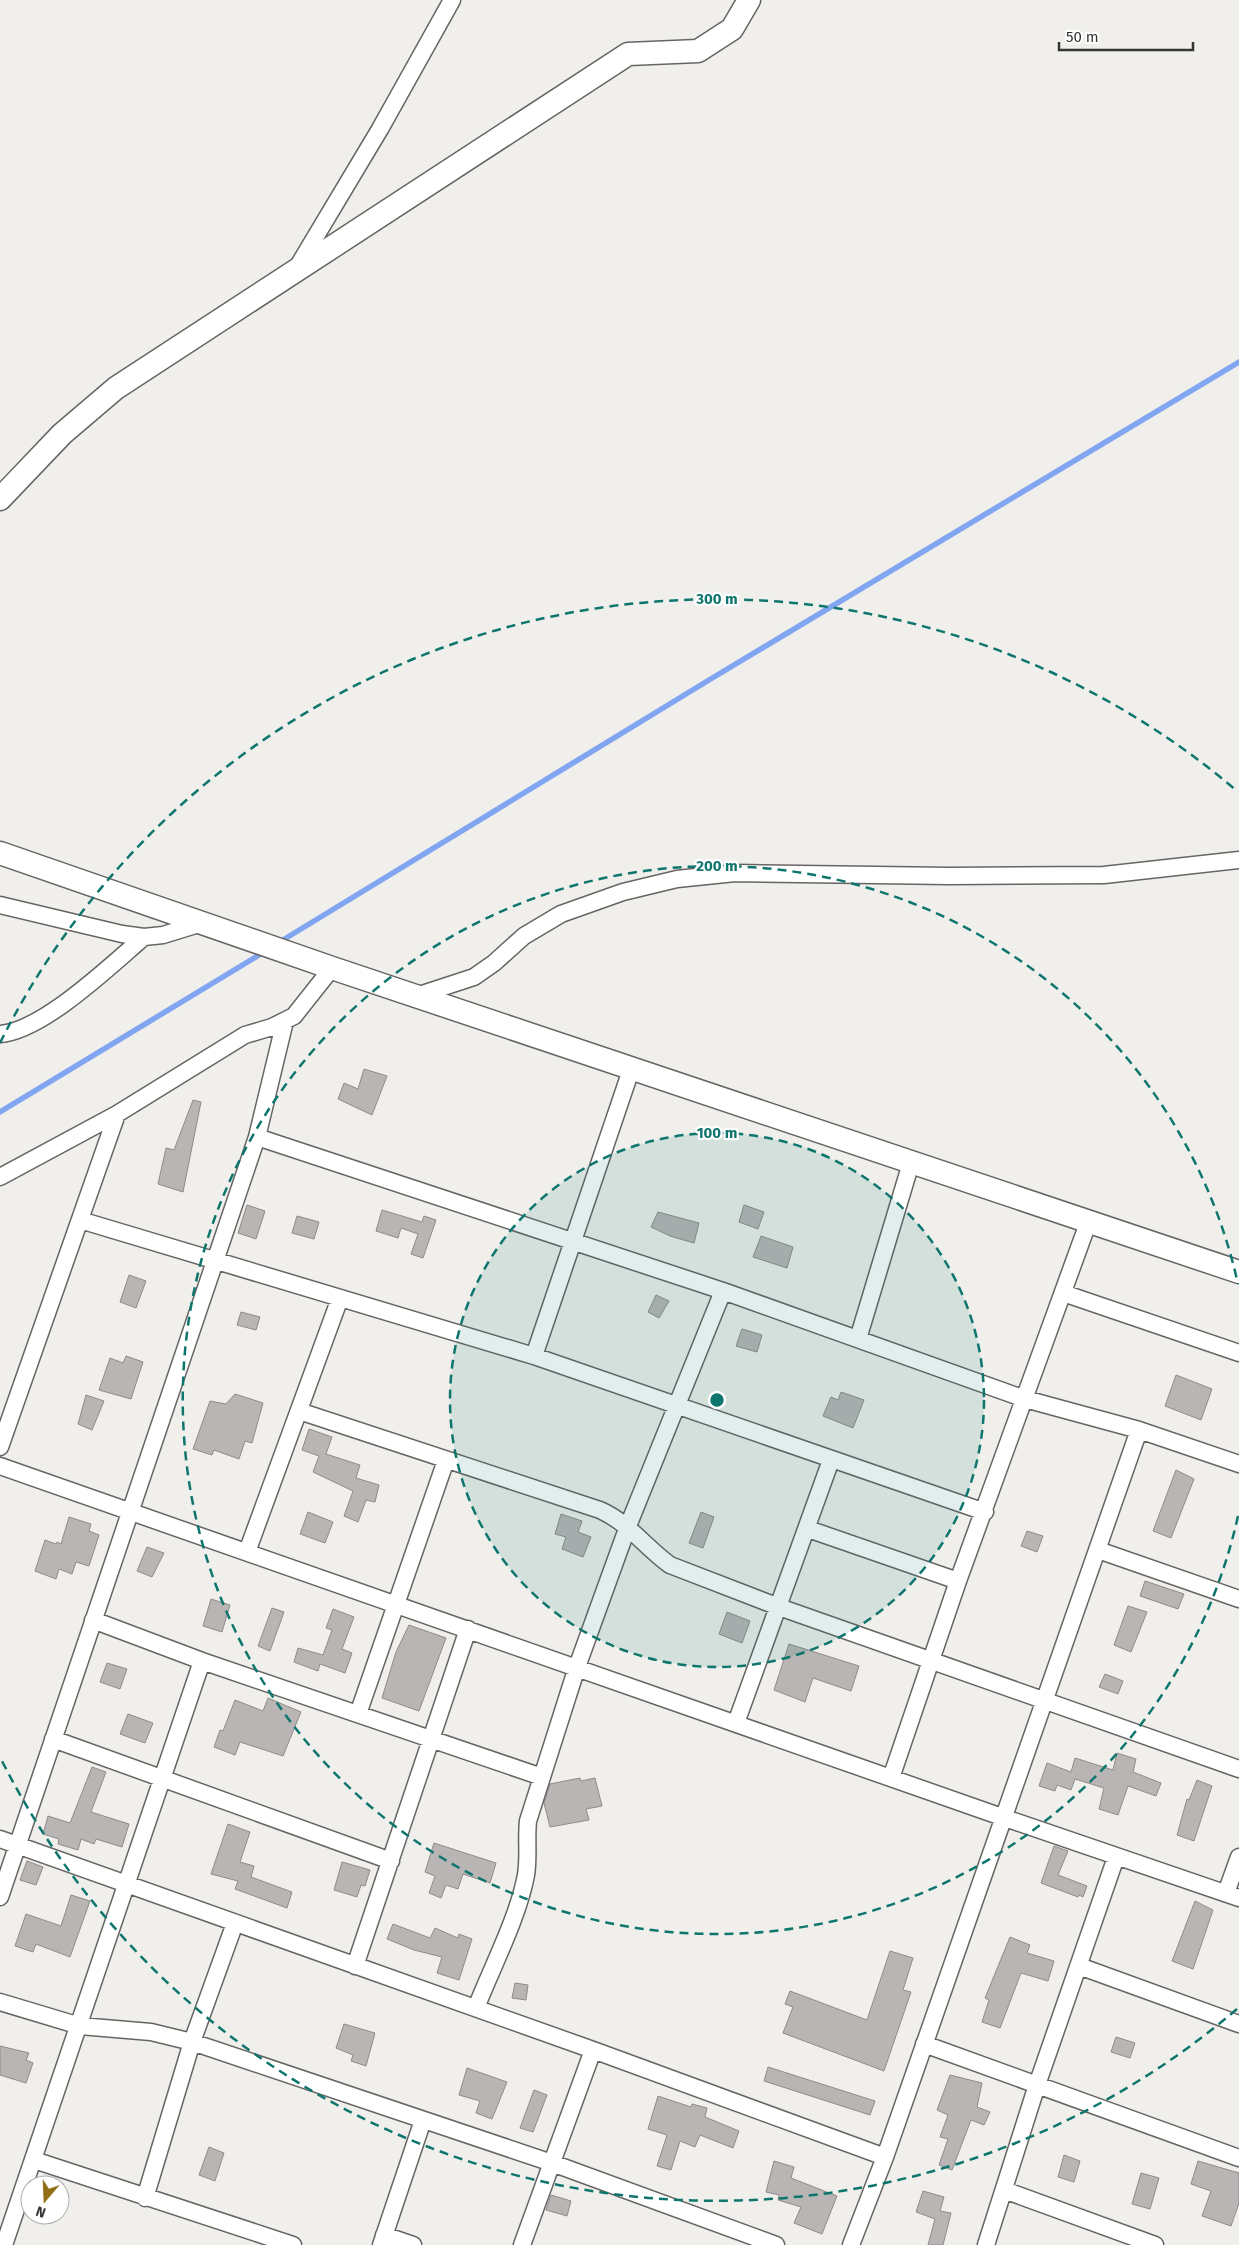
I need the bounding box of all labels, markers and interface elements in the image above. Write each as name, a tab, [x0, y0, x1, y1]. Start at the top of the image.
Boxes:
scale bar	[1059, 20, 1193, 52]
text: 50 m	[1066, 28, 1099, 46]
text: 300 m	[695, 590, 738, 608]
text: 200 m	[696, 857, 738, 875]
text: 100 m	[697, 1124, 737, 1142]
centre of rings	[708, 1391, 726, 1409]
north arrow	[20, 2175, 70, 2225]
text: N	[34, 2202, 48, 2221]

